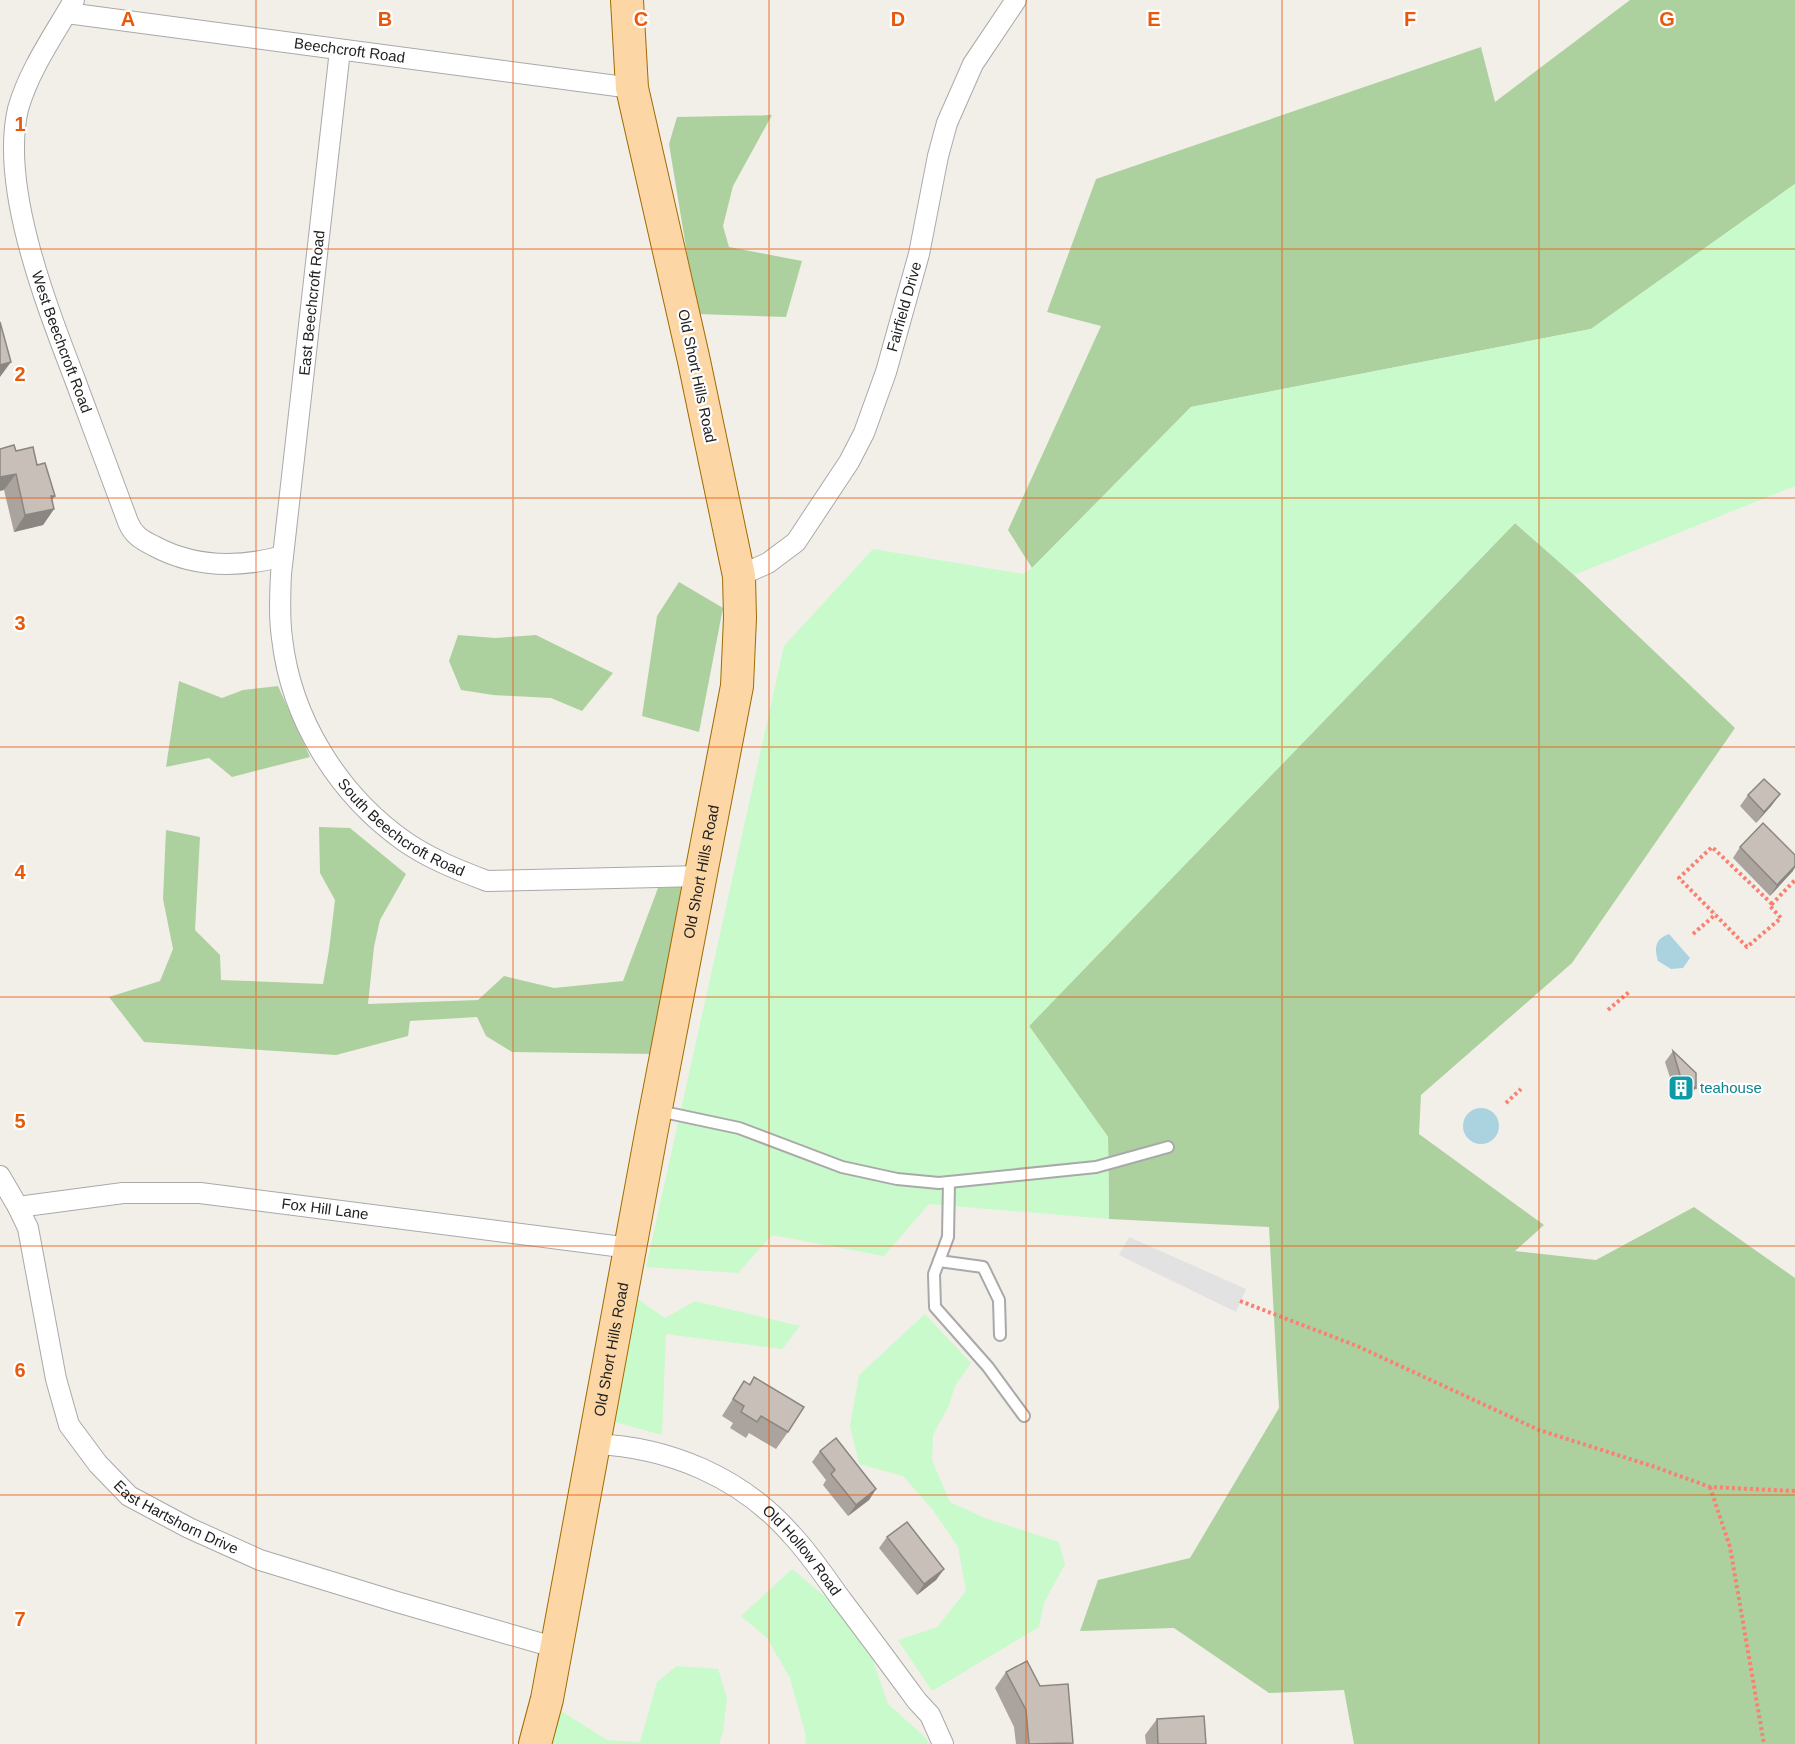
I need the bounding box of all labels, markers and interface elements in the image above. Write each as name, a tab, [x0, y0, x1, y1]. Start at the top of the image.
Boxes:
text: A	[121, 8, 135, 30]
text: B	[378, 8, 392, 30]
text: C	[634, 8, 648, 30]
text: D	[891, 8, 905, 30]
text: E	[1147, 8, 1161, 30]
text: F	[1404, 8, 1416, 30]
text: G	[1659, 8, 1675, 30]
street label: Beechcroft Road	[293, 34, 406, 66]
text: 1	[14, 113, 26, 135]
street label: East Beechcroft Road	[295, 229, 328, 376]
street label: Fairfield Drive	[883, 260, 924, 353]
street label: West Beechcroft Road	[29, 269, 96, 415]
street label: Old Short Hills Road	[675, 308, 720, 444]
text: 2	[14, 363, 26, 385]
text: 3	[14, 612, 26, 634]
street label: South Beechcroft Road	[335, 775, 467, 879]
street label: Old Short Hills Road	[680, 803, 722, 940]
text: 4	[14, 861, 26, 883]
building icon: teahouse	[1666, 1073, 1696, 1103]
place label: teahouse	[1700, 1079, 1762, 1096]
text: 5	[14, 1110, 26, 1132]
street label: Fox Hill Lane	[281, 1195, 370, 1222]
street label: Old Short Hills Road	[590, 1281, 632, 1418]
text: 6	[14, 1359, 26, 1381]
street label: East Hartshorn Drive	[111, 1477, 241, 1557]
street label: Old Hollow Road	[759, 1501, 845, 1599]
text: 7	[14, 1608, 26, 1630]

